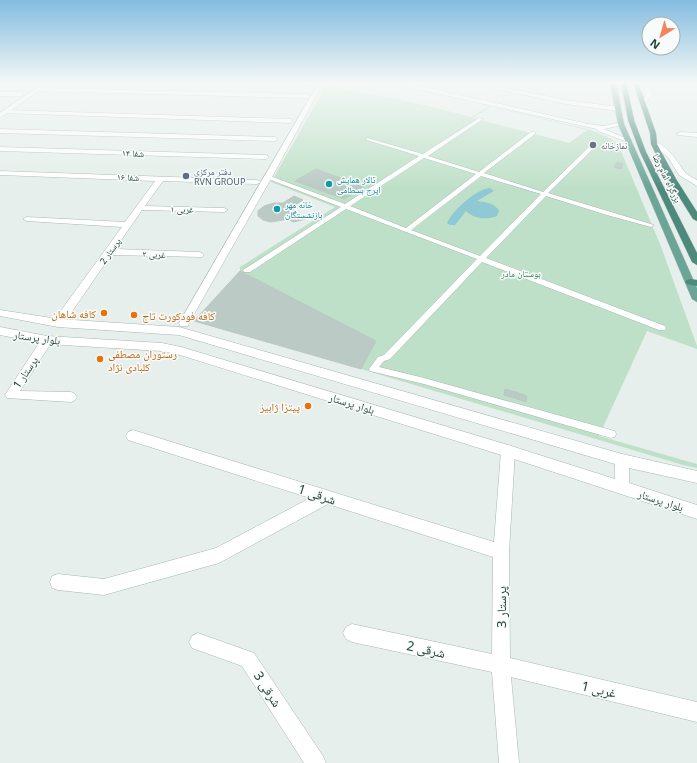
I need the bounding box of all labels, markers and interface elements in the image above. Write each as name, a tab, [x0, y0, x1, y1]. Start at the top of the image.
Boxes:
north arrow	[641, 16, 681, 56]
text: N	[647, 36, 663, 53]
place label: نمازخانه	[601, 139, 628, 152]
marker: نمازخانه	[588, 140, 598, 150]
street label: شفا ۱۴	[122, 146, 144, 160]
street label: بزرگراه امام رضا	[649, 151, 685, 206]
place label: دفتر مرکزی RVN GROUP	[194, 165, 245, 188]
street label: شفا ۱۶	[117, 170, 139, 184]
marker: دفتر مرکزی RVN GROUP	[181, 171, 191, 181]
place label: تالار همایش ایرج بسطامی	[337, 173, 381, 196]
marker: تالار همایش ایرج بسطامی	[324, 179, 334, 189]
place label: خانه مهر بازنشستگان	[284, 198, 323, 221]
street label: ۱ غربی	[170, 202, 194, 216]
marker: خانه مهر بازنشستگان	[272, 204, 282, 214]
street label: پرستار 2	[96, 235, 124, 267]
street label: ۲ غربی	[142, 247, 166, 261]
park label: بوستان مادر	[500, 267, 541, 280]
place label: کافه شاهان	[51, 306, 96, 321]
marker: کافه شاهان	[99, 308, 109, 318]
place label: کافه فودکورت تاج	[142, 308, 215, 323]
marker: کافه فودکورت تاج	[129, 310, 139, 320]
street label: بلوار پرستار	[12, 326, 61, 348]
place label: رستوران مصطفی کلبادی نژاد	[108, 346, 177, 374]
street label: پرستار 1	[9, 353, 41, 391]
marker: رستوران مصطفی کلبادی نژاد	[95, 354, 105, 364]
street label: بلوار پرستار	[326, 389, 377, 417]
place label: پیتزا ژابیز	[259, 399, 300, 414]
marker: پیتزا ژابیز	[303, 401, 313, 411]
street label: شرقی 1	[296, 479, 338, 509]
street label: بلوار پرستار	[635, 485, 686, 514]
street label: پرستار 3	[492, 586, 510, 628]
street label: شرقی 2	[405, 636, 447, 662]
street label: شرقی 3	[250, 668, 286, 710]
street label: غربی 1	[580, 676, 619, 702]

